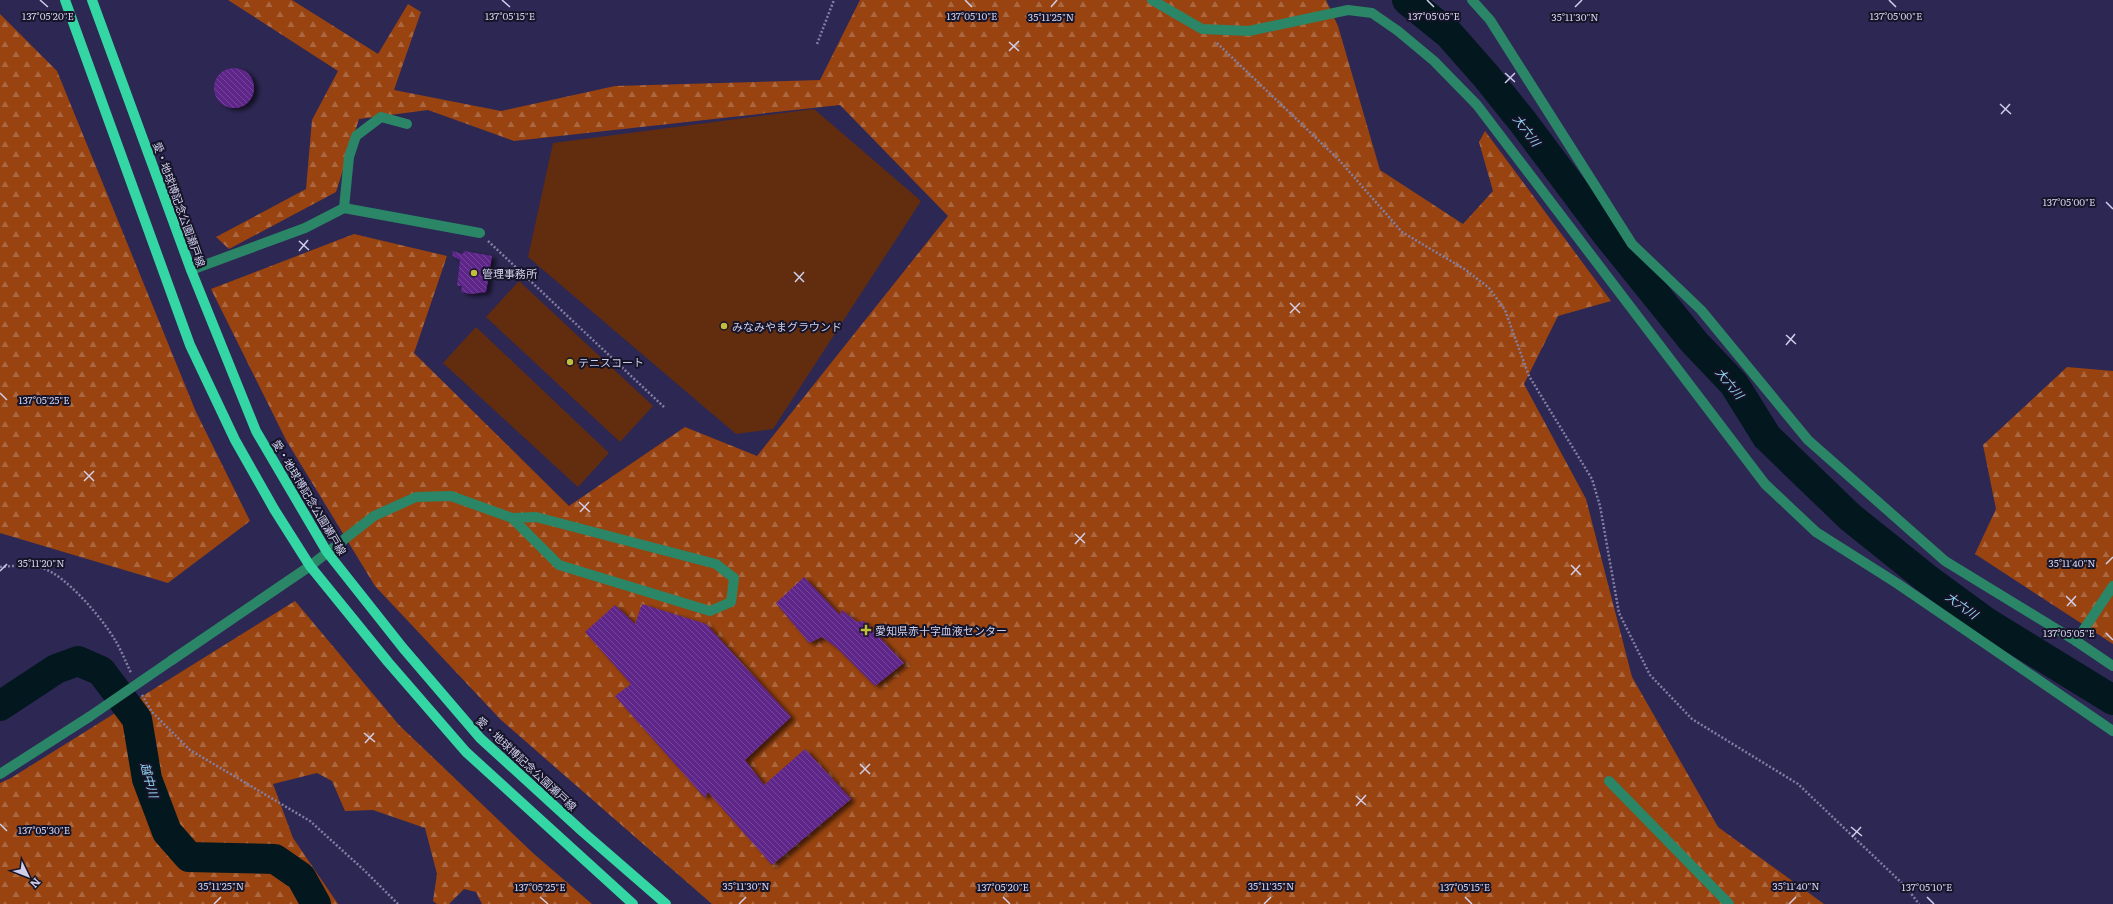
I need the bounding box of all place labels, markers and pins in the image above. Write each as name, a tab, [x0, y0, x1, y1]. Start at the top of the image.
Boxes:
place label: 管理事務所	[482, 265, 538, 281]
marker: 管理事務所	[469, 268, 479, 278]
place label: みなみやまグラウンド	[732, 318, 842, 334]
marker: みなみやまグラウンド	[719, 321, 729, 331]
place label: テニスコート	[578, 354, 644, 370]
marker: テニスコート	[565, 357, 575, 367]
place label: 愛知県赤十字血液センター	[875, 622, 1007, 638]
marker: 愛知県赤十字血液センター	[860, 624, 872, 636]

